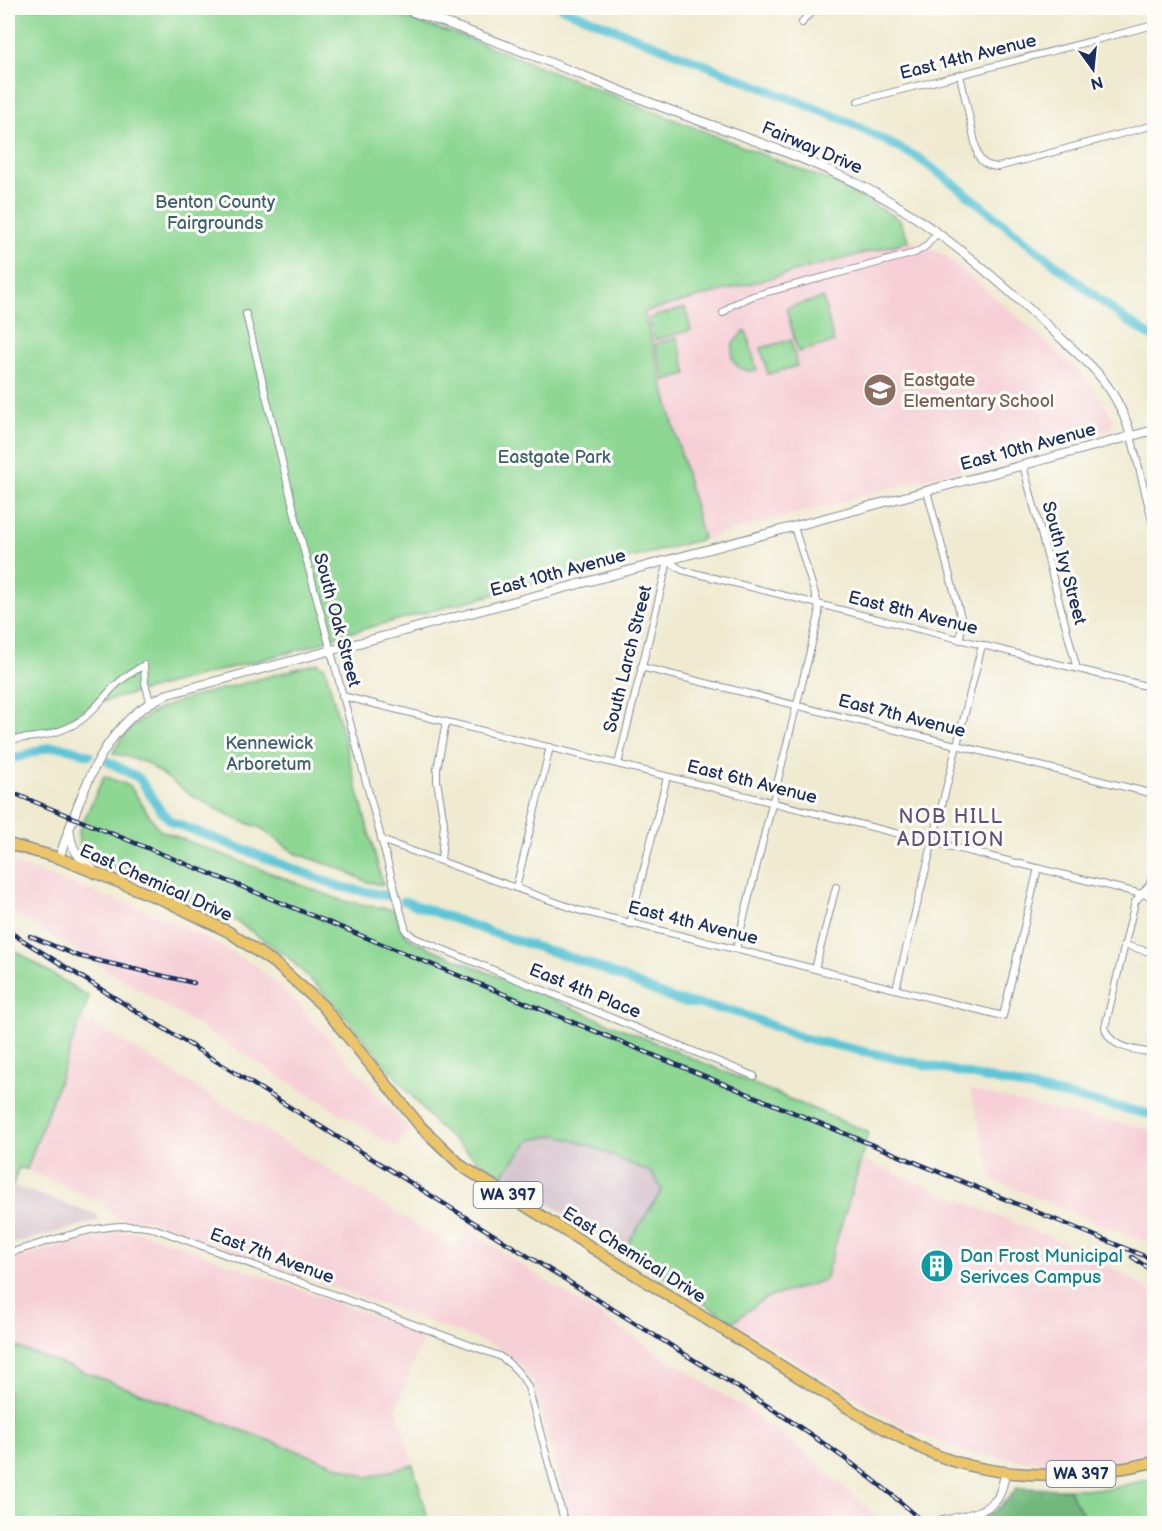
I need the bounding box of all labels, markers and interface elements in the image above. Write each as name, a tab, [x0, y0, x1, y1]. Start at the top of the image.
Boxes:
street label: East 14th Avenue	[898, 30, 1039, 84]
north arrow	[1063, 39, 1123, 99]
text: N	[1088, 71, 1105, 93]
street label: Fairway Drive	[758, 117, 866, 179]
park label: Benton County Fairgrounds	[155, 192, 276, 234]
place label: Eastgate Elementary School	[903, 370, 1054, 412]
school or university icon: Eastgate Elementary School	[862, 372, 898, 408]
street label: East 10th Avenue	[958, 419, 1098, 475]
park label: Eastgate Park	[497, 447, 611, 468]
street label: South Ivy Street	[1037, 499, 1091, 627]
street label: East 10th Avenue	[488, 545, 628, 601]
street label: South Oak Street	[309, 551, 365, 690]
street label: South Larch Street	[600, 583, 657, 735]
street label: East 8th Avenue	[846, 587, 980, 639]
street label: East 7th Avenue	[836, 690, 968, 742]
park label: Kennewick Arboretum	[225, 733, 313, 775]
street label: East 6th Avenue	[685, 756, 819, 808]
district label: NOB HILL ADDITION	[897, 805, 1005, 852]
street label: East Chemical Drive	[76, 840, 236, 926]
street label: East 4th Avenue	[626, 897, 760, 949]
street label: East 4th Place	[526, 959, 644, 1023]
road number: WA 397	[474, 1182, 542, 1208]
street label: East Chemical Drive	[559, 1202, 710, 1308]
street label: East 7th Avenue	[207, 1224, 337, 1288]
place label: Dan Frost Municipal Serivces Campus	[960, 1246, 1123, 1288]
building icon: Dan Frost Municipal Serivces Campus	[919, 1248, 955, 1284]
road number: WA 397	[1046, 1461, 1116, 1487]

